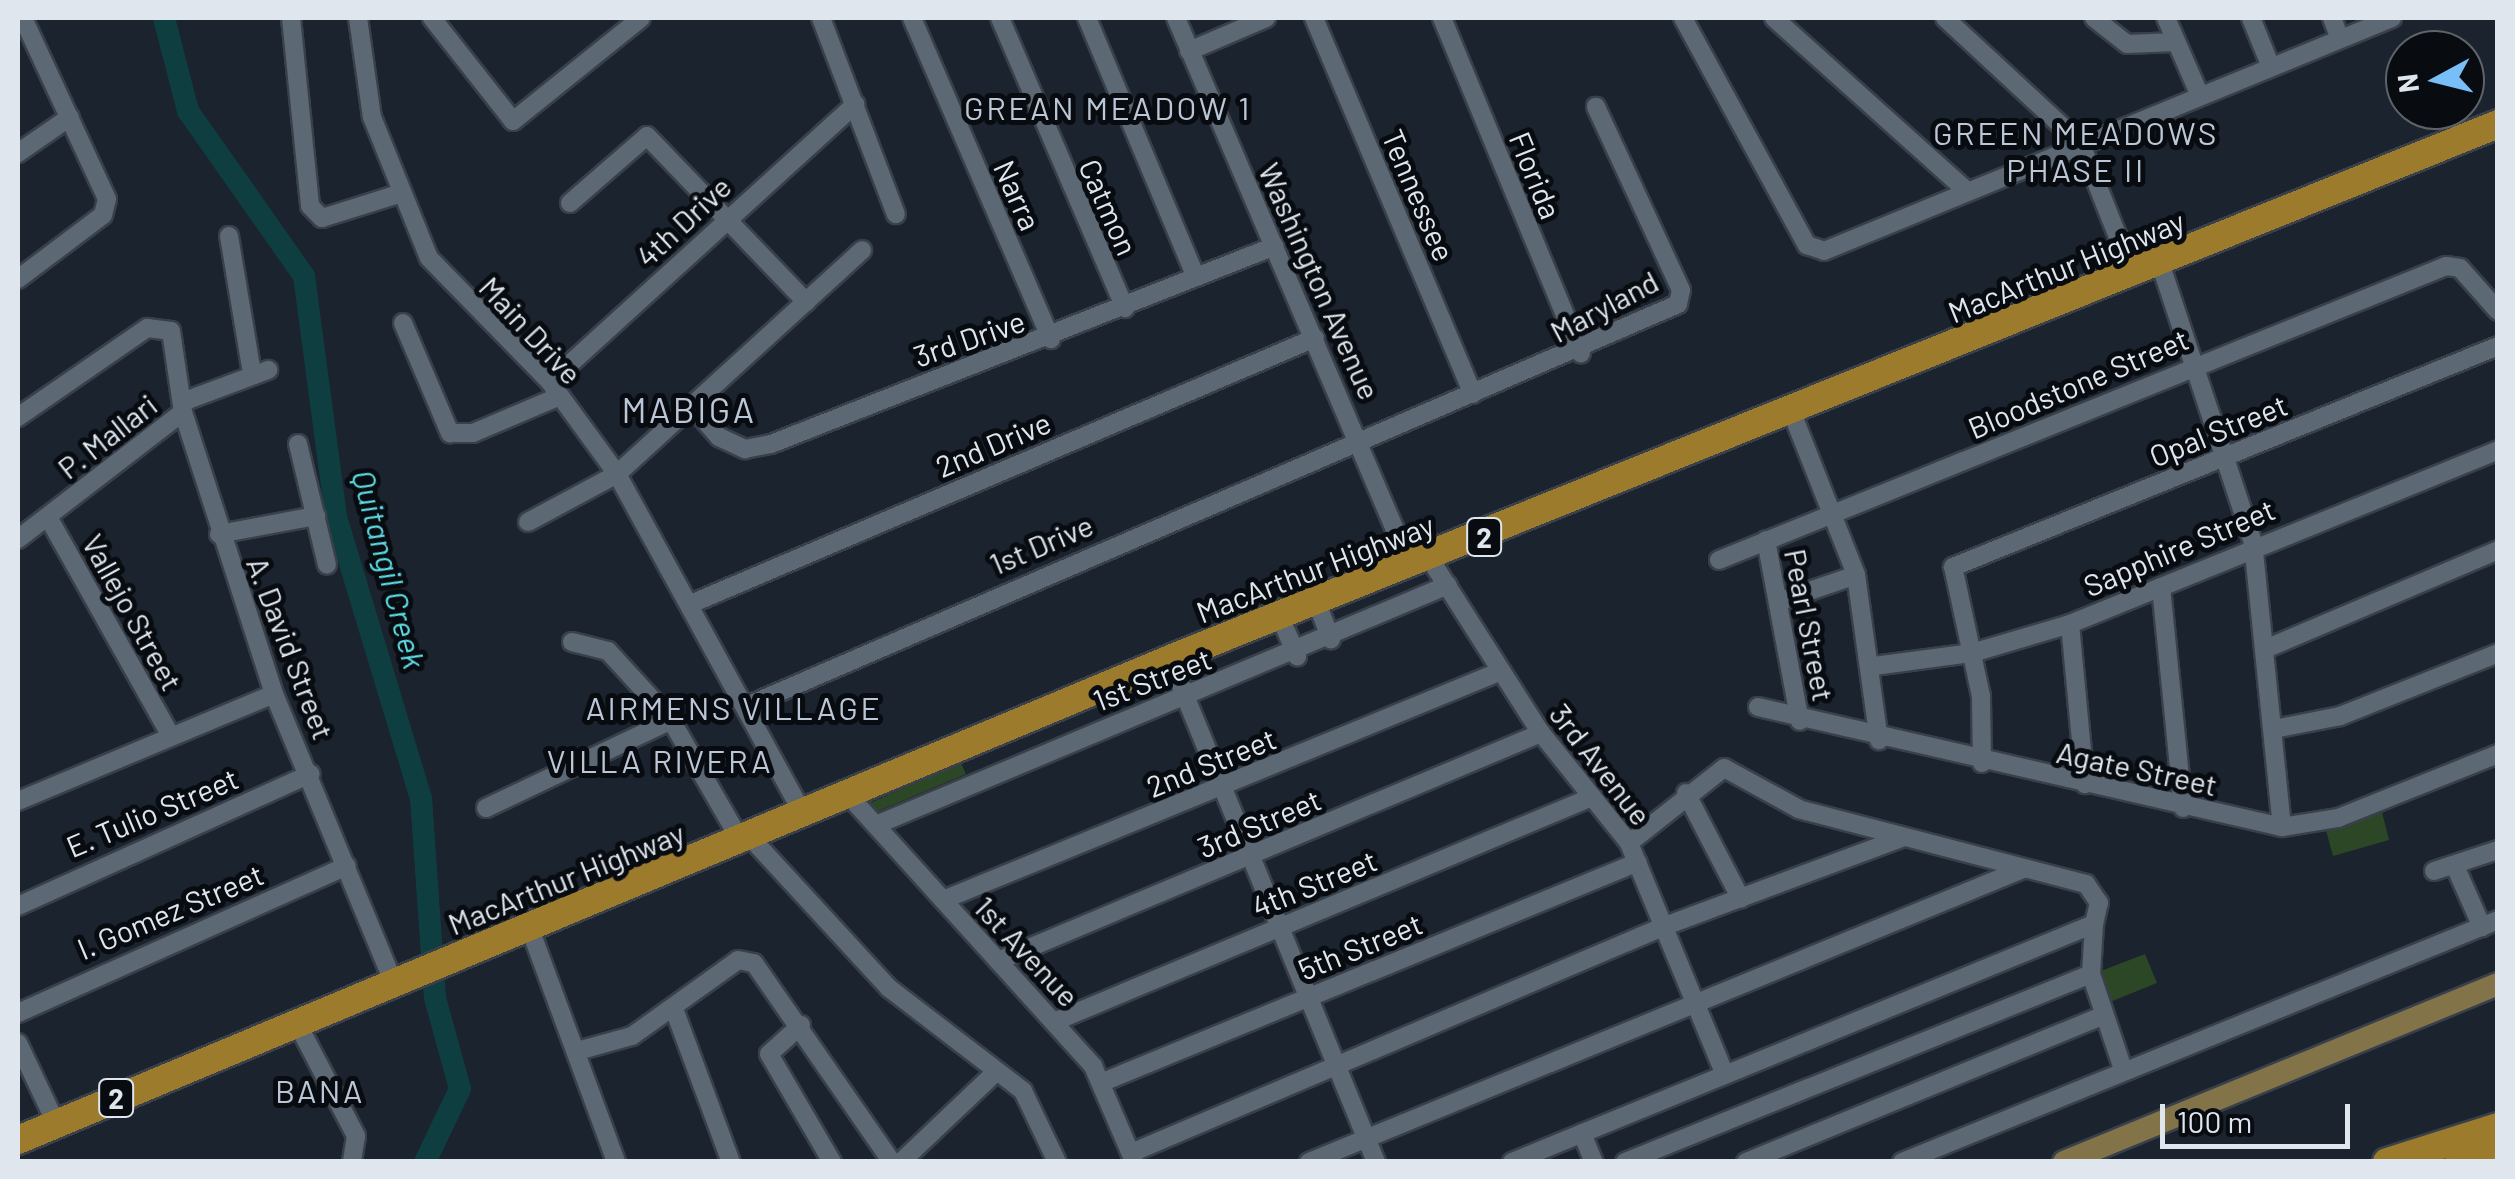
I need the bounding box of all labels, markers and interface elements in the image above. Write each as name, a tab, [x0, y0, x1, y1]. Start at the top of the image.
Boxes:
north arrow	[2385, 30, 2485, 130]
text: N	[2389, 72, 2425, 95]
district label: GREAN MEADOW 1	[964, 88, 1252, 126]
district label: GREEN MEADOWS PHASE II	[1933, 114, 2219, 189]
street label: Tennessee	[1375, 124, 1463, 266]
street label: Florida	[1502, 126, 1570, 224]
street label: Catmon	[1072, 153, 1146, 261]
street label: Narra	[987, 154, 1049, 236]
street label: Washington Avenue	[1252, 157, 1388, 405]
street label: 4th Drive	[628, 168, 738, 274]
street label: MacArthur Highway	[1943, 202, 2189, 330]
street label: Maryland	[1544, 263, 1664, 349]
street label: Main Drive	[472, 269, 590, 391]
street label: 3rd Drive	[909, 302, 1029, 374]
street label: Bloodstone Street	[1962, 320, 2194, 446]
street label: P. Mallari	[50, 386, 164, 486]
street label: Opal Street	[2144, 386, 2292, 474]
district label: MABIGA	[622, 388, 756, 430]
street label: 2nd Drive	[930, 404, 1056, 484]
water label: Quitangil Creek	[345, 466, 435, 672]
street label: Sapphire Street	[2078, 491, 2280, 603]
street label: 1st Drive	[984, 506, 1098, 582]
street label: MacArthur Highway	[1191, 506, 1439, 630]
road number: 2	[1464, 514, 1504, 560]
street label: Vallejo Street	[75, 528, 191, 696]
street label: Pearl Street	[1778, 546, 1842, 704]
street label: A. David Street	[240, 552, 342, 744]
street label: 1st Street	[1088, 640, 1216, 718]
district label: AIRMENS VILLAGE	[586, 688, 882, 726]
street label: 3rd Avenue	[1543, 696, 1659, 832]
street label: 2nd Street	[1141, 720, 1281, 804]
street label: Agate Street	[2053, 733, 2221, 803]
district label: VILLA RIVERA	[547, 741, 773, 779]
street label: E. Tulio Street	[61, 760, 243, 864]
street label: 3rd Street	[1192, 781, 1326, 865]
street label: MacArthur Highway	[443, 814, 689, 942]
street label: 4th Street	[1246, 842, 1382, 924]
street label: I. Gomez Street	[72, 856, 268, 966]
street label: 1st Avenue	[967, 889, 1087, 1013]
street label: 5th Street	[1293, 905, 1427, 987]
district label: BANA	[275, 1071, 365, 1109]
road number: 2	[96, 1075, 136, 1121]
scale bar	[2165, 1084, 2355, 1146]
text: 100 m	[2177, 1103, 2252, 1139]

